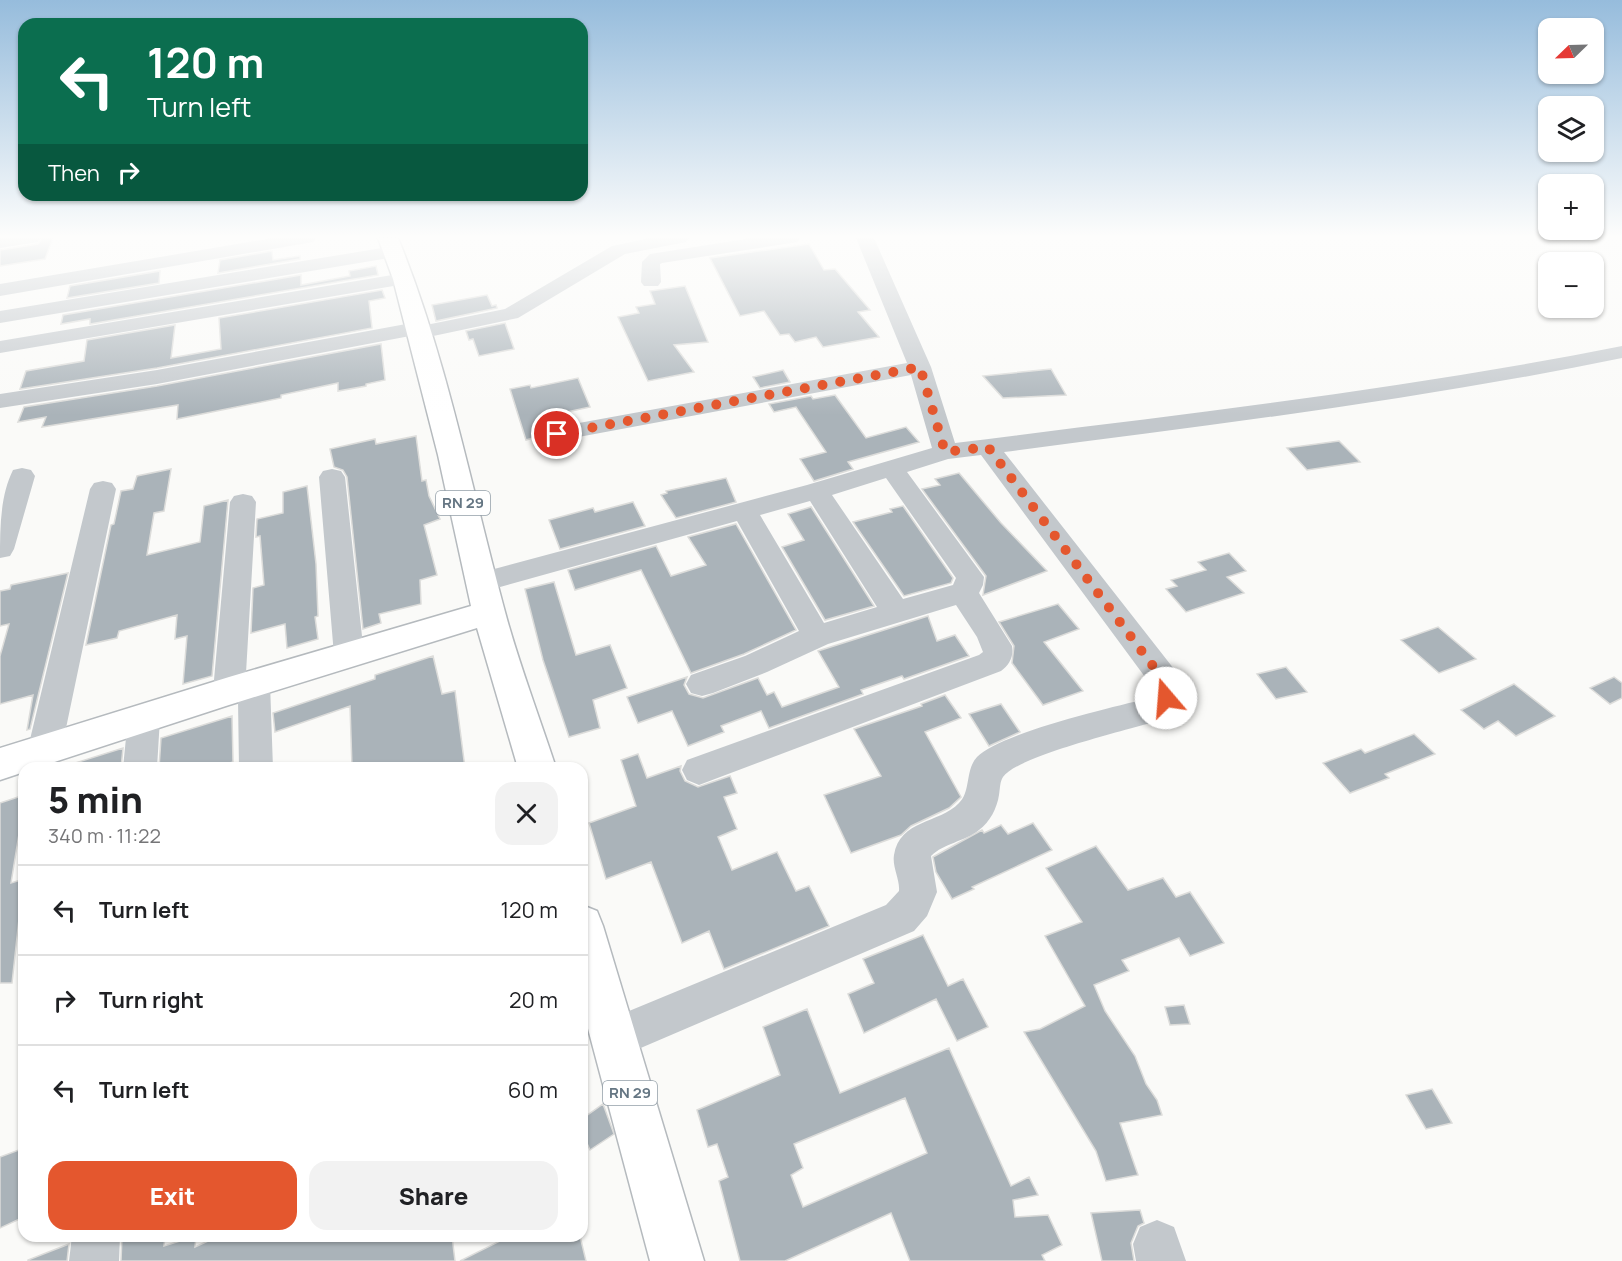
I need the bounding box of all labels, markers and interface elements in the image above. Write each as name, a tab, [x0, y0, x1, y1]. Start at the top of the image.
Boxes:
north arrow	[1538, 18, 1604, 84]
map controls	[1538, 18, 1604, 318]
text: 120 m	[147, 33, 264, 91]
icon: left	[48, 42, 126, 120]
text: Turn left	[147, 88, 251, 125]
button: layers	[1538, 96, 1604, 162]
icon: right	[112, 156, 145, 189]
text: Then	[48, 158, 100, 188]
button: +	[1538, 174, 1604, 240]
button: −	[1538, 252, 1604, 318]
pin	[531, 408, 582, 459]
icon: arrive	[540, 417, 573, 450]
road number: RN 29	[436, 491, 490, 515]
position arrow	[1134, 666, 1198, 730]
text: 5 min	[48, 775, 143, 824]
button: close	[495, 782, 558, 845]
text: 340 m · 11:22	[48, 822, 161, 849]
icon: left	[48, 894, 81, 927]
text: Turn left	[99, 895, 189, 925]
text: 120 m	[500, 895, 558, 925]
icon: right	[48, 984, 81, 1017]
text: Turn right	[99, 985, 204, 1015]
text: 20 m	[509, 985, 558, 1015]
icon: left	[48, 1074, 81, 1107]
text: Turn left	[99, 1075, 189, 1105]
text: 60 m	[508, 1075, 558, 1105]
road number: RN 29	[603, 1081, 657, 1105]
button: Exit	[48, 1161, 297, 1230]
button: Share	[309, 1161, 558, 1230]

